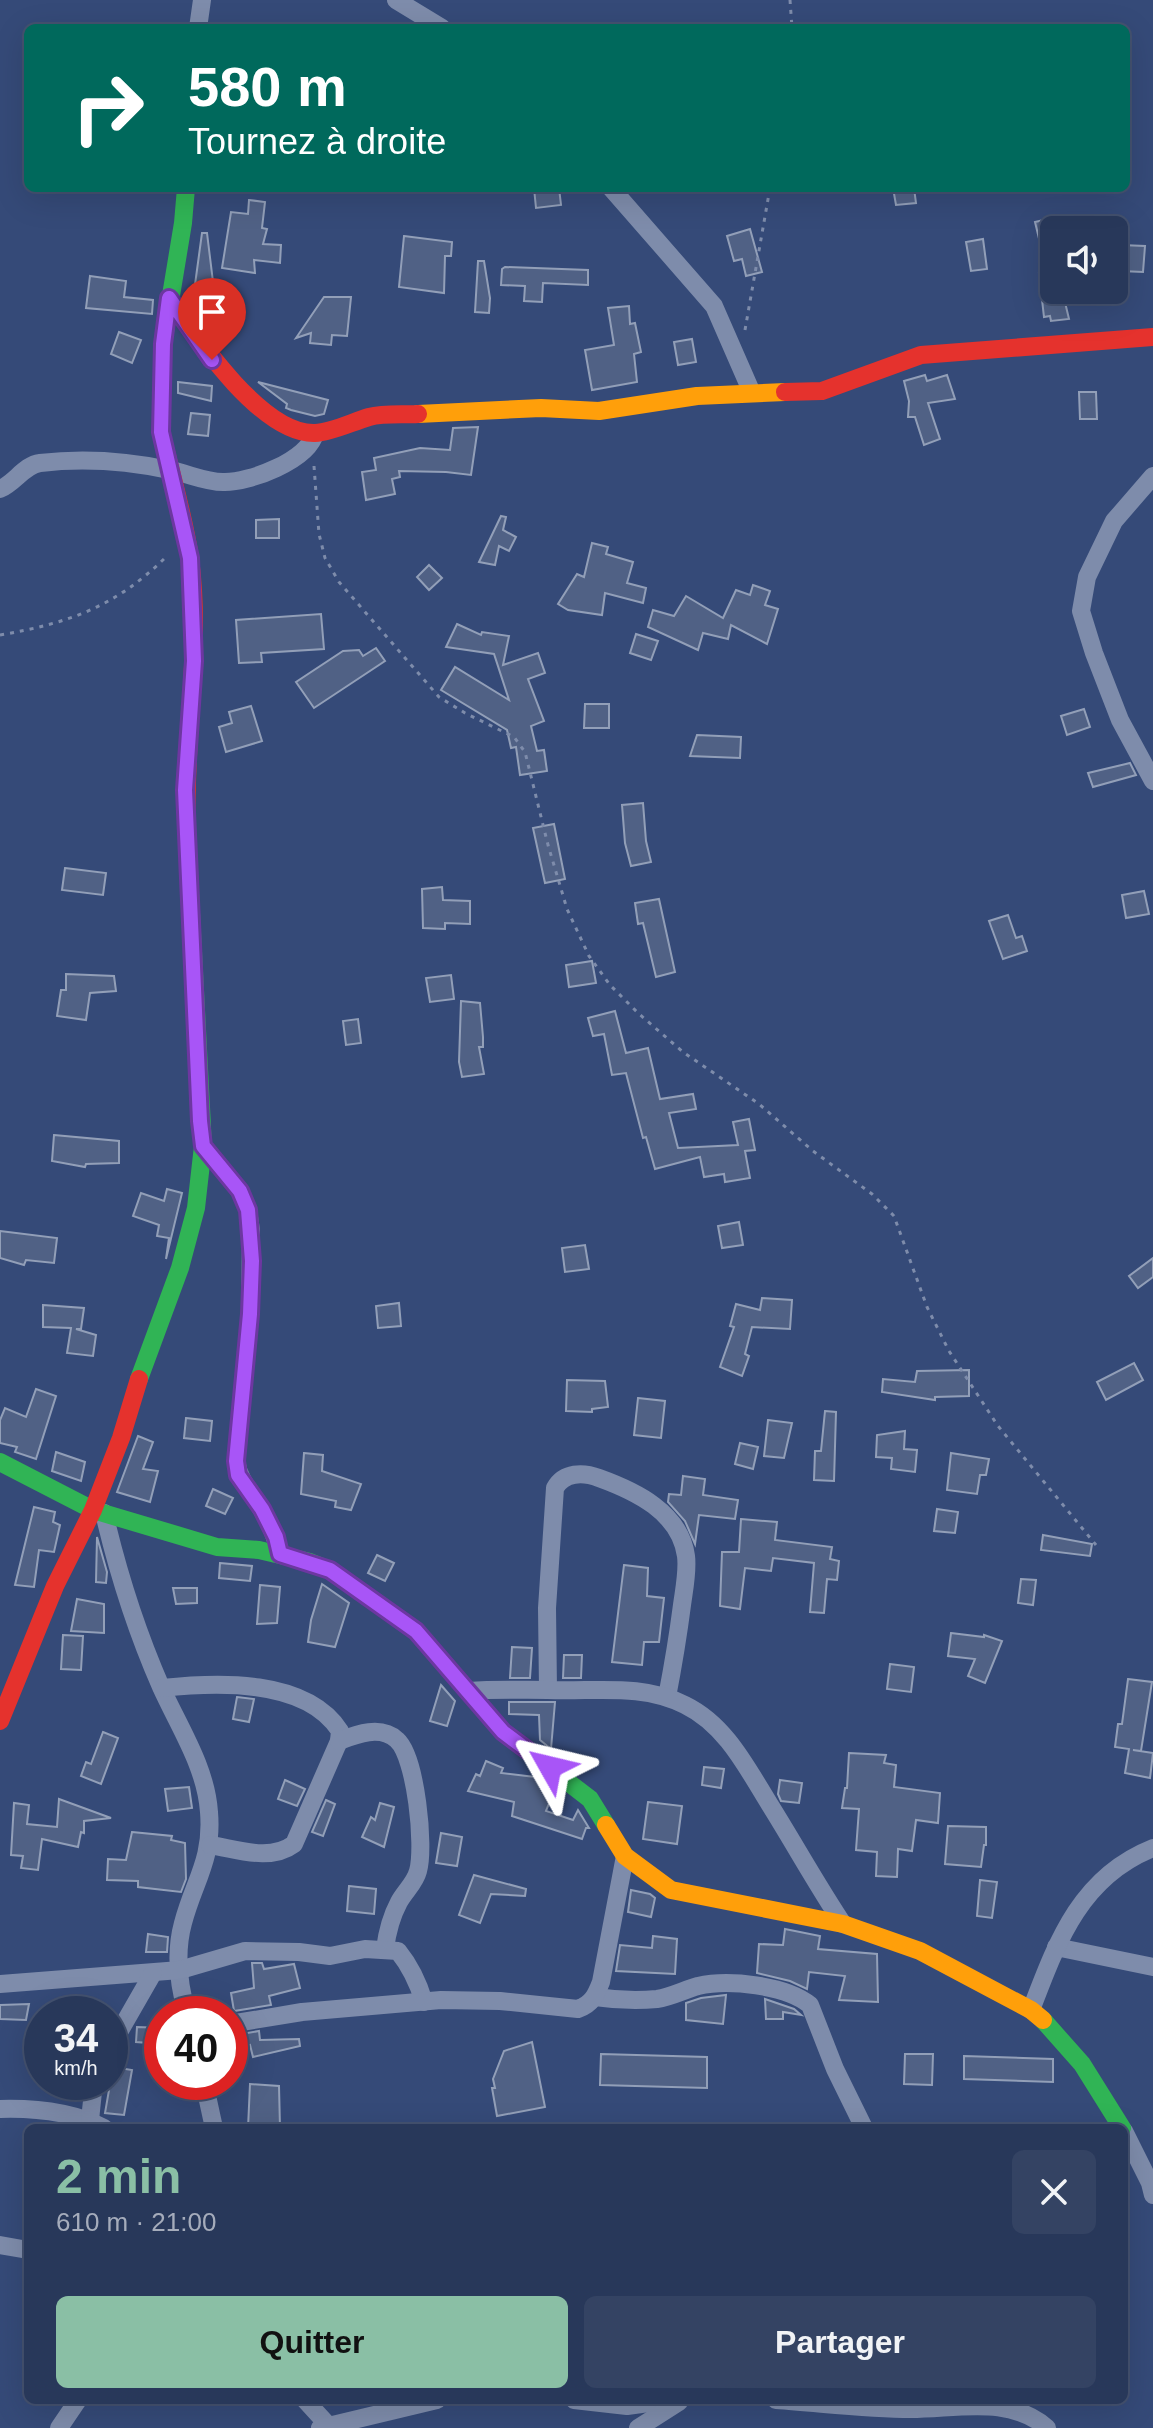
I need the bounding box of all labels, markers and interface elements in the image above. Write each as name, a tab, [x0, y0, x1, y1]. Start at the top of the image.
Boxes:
text: 580 m	[188, 55, 347, 118]
icon: right	[56, 56, 160, 160]
text: Tournez à droite	[188, 121, 446, 162]
map controls	[1040, 216, 1128, 304]
button: sound	[1040, 216, 1128, 304]
pin	[178, 278, 246, 360]
icon: arrive	[190, 290, 234, 334]
position arrow	[508, 1725, 592, 1809]
speed limit sign: 40	[144, 1996, 248, 2100]
text: 34	[54, 2016, 98, 2060]
text: km/h	[54, 2057, 98, 2079]
text: 2 min	[56, 2150, 181, 2203]
button: close	[1012, 2150, 1096, 2234]
text: 610 m · 21:00	[56, 2207, 216, 2237]
button: Quitter	[56, 2296, 568, 2388]
button: Partager	[584, 2296, 1096, 2388]

